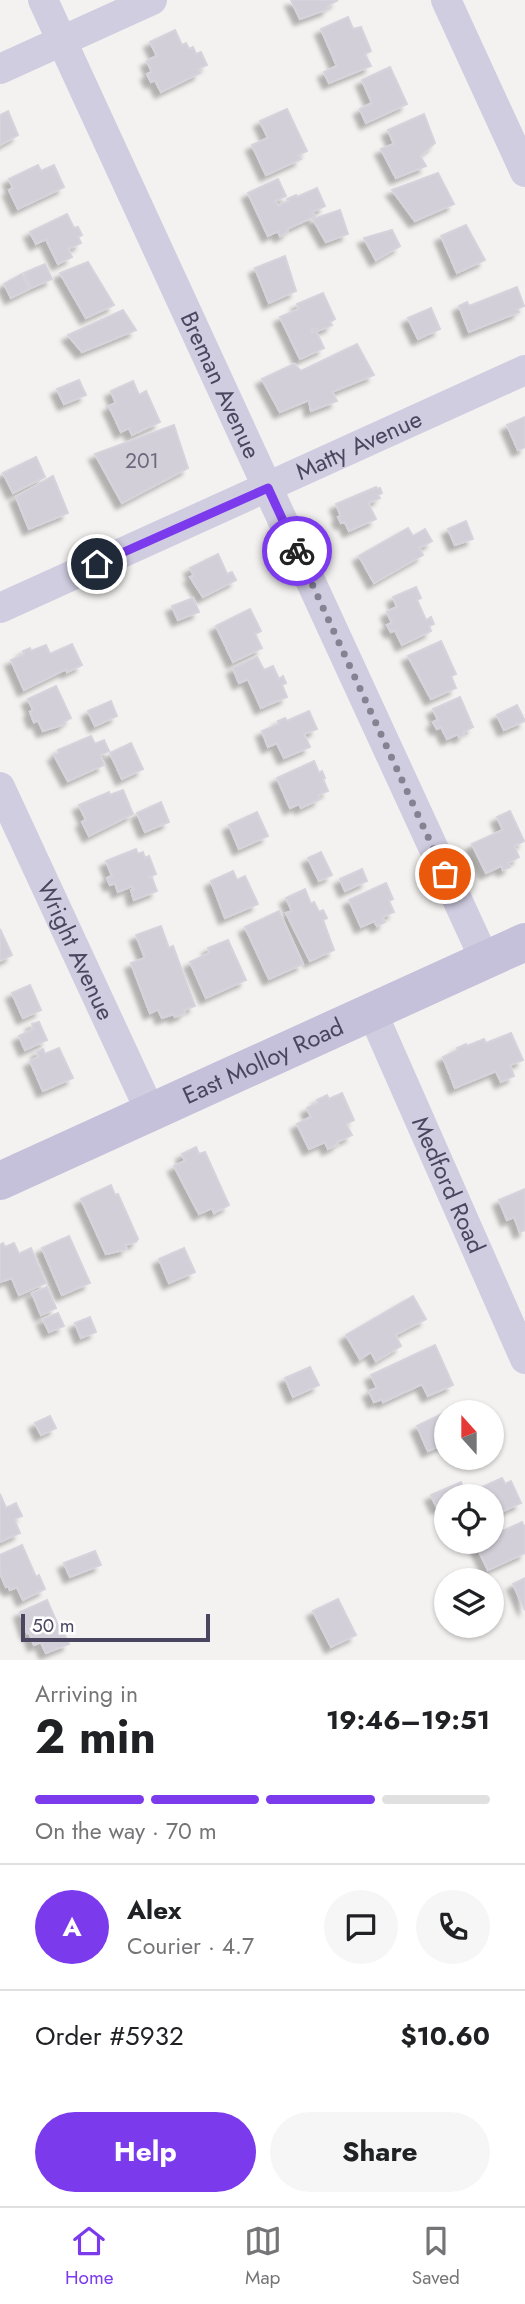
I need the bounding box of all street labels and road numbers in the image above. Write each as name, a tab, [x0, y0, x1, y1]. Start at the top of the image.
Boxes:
street label: Breman Avenue	[172, 306, 270, 464]
street label: Matty Avenue	[290, 401, 427, 489]
street label: Wright Avenue	[29, 874, 124, 1026]
street label: East Molloy Road	[177, 1009, 349, 1113]
street label: Medford Road	[403, 1111, 494, 1259]

